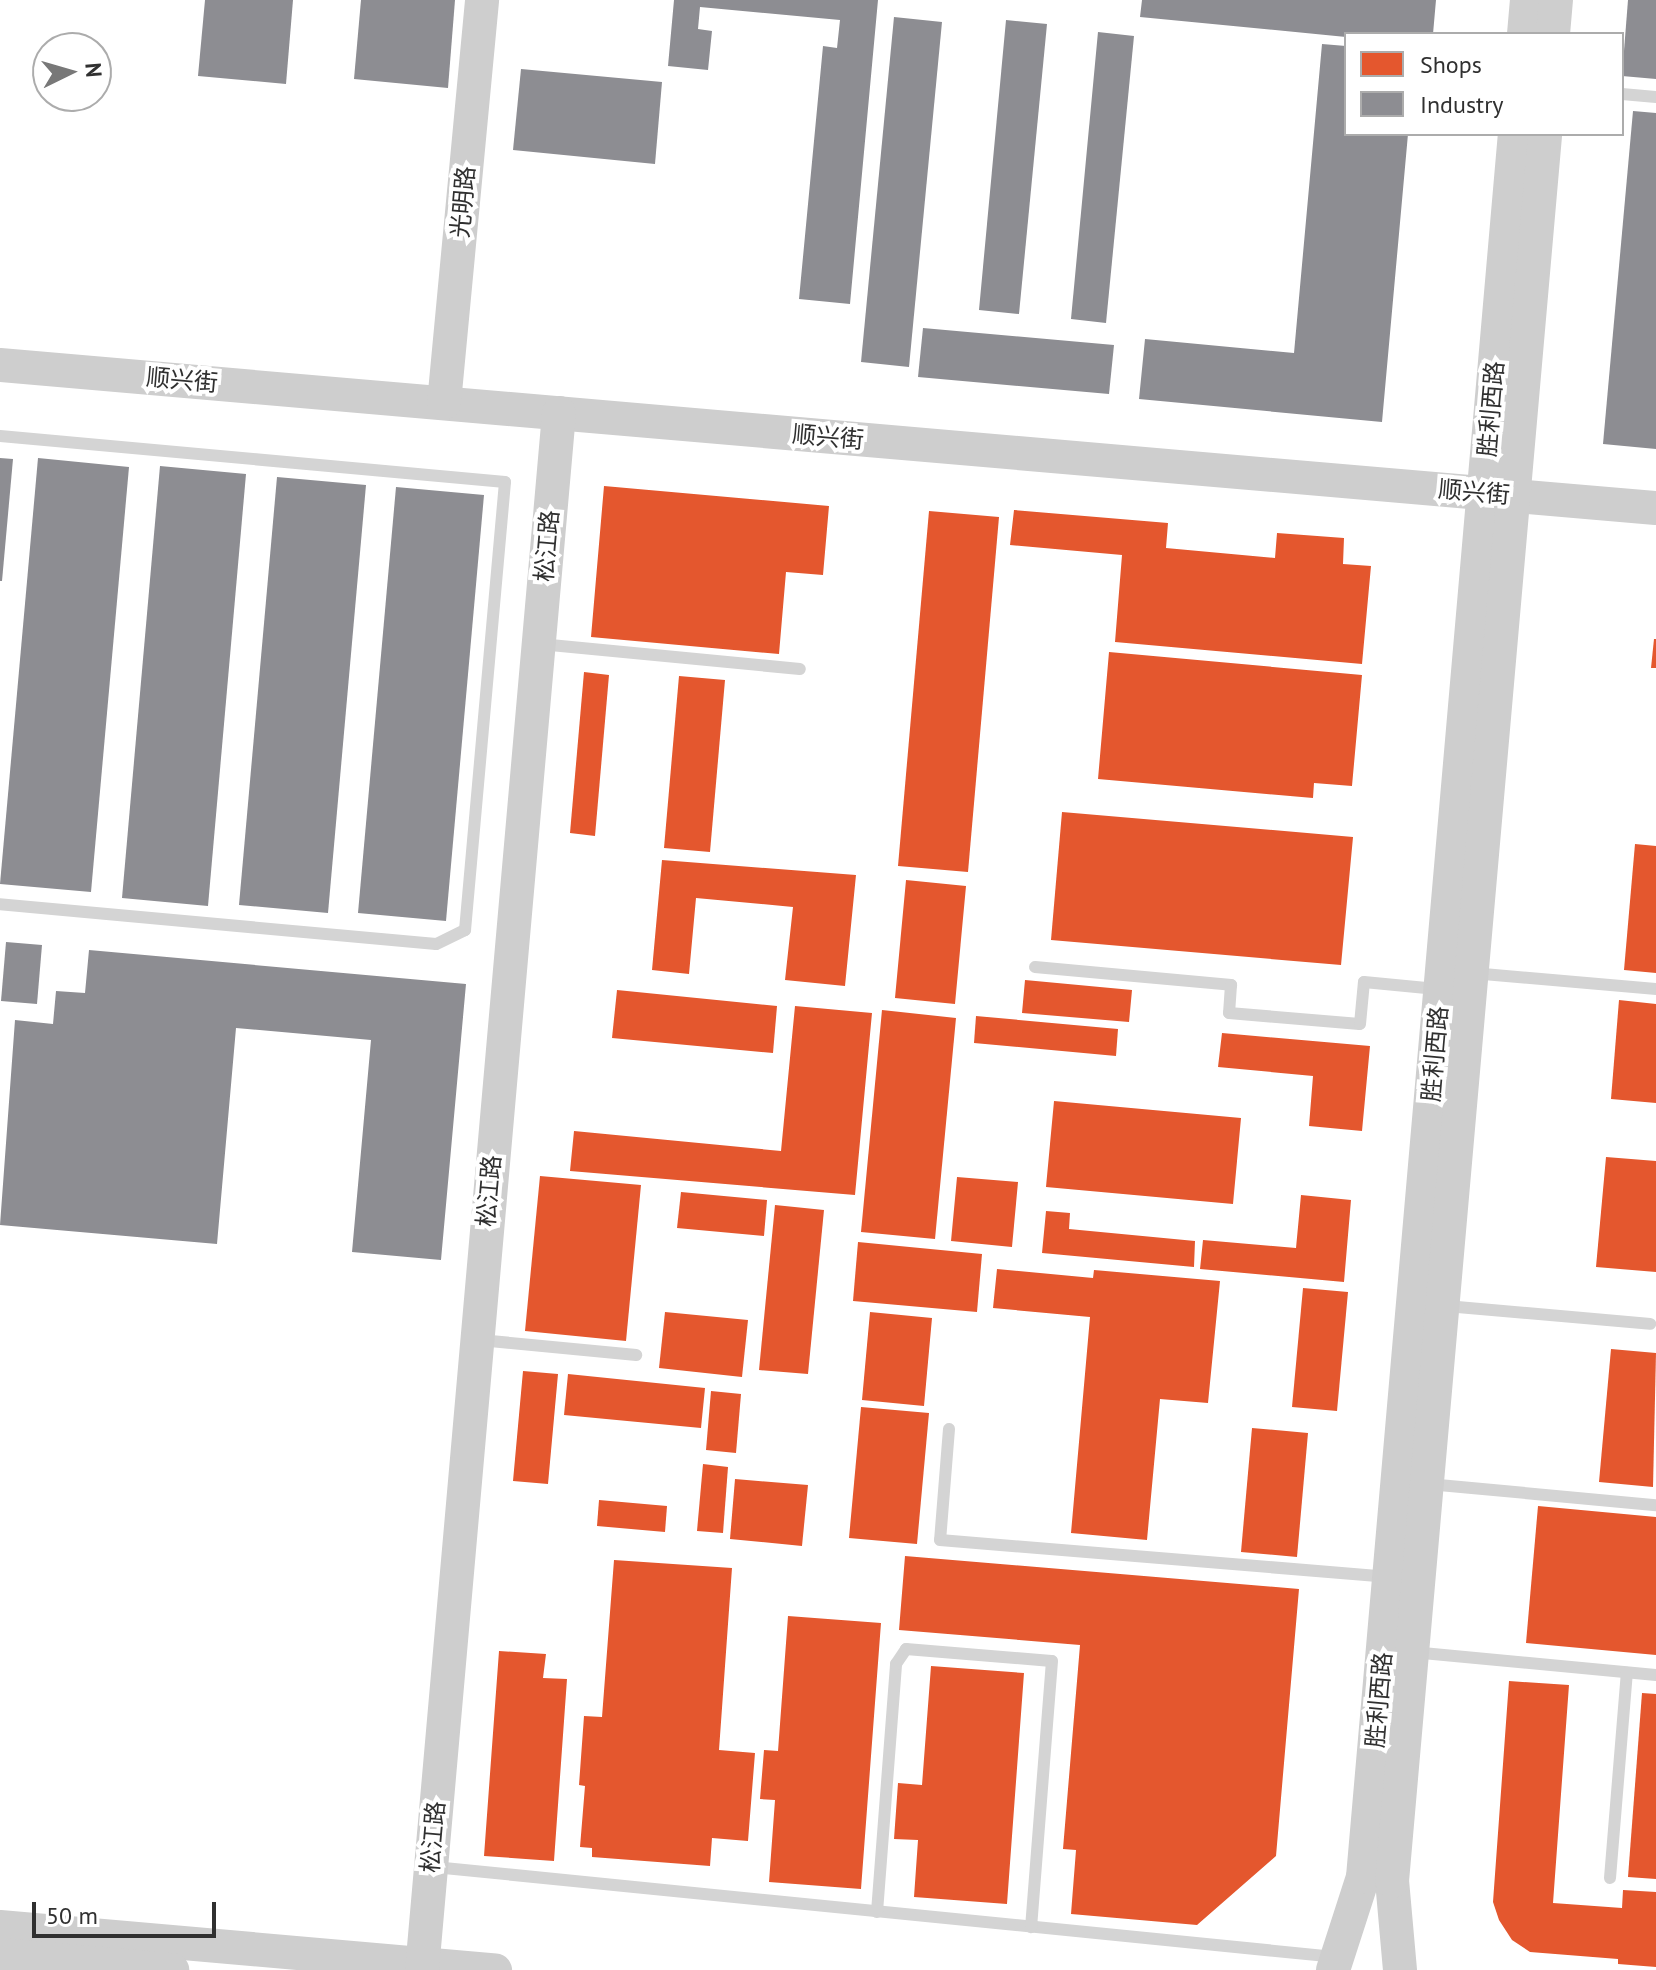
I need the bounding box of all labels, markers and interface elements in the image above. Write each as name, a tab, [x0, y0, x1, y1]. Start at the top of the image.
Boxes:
north arrow	[32, 32, 112, 112]
legend	[1344, 32, 1624, 136]
text: Shops	[1420, 49, 1482, 80]
text: N	[79, 62, 108, 79]
text: Industry	[1420, 89, 1504, 120]
street label: 光明路	[446, 165, 480, 239]
street label: 胜利西路	[1472, 360, 1510, 458]
street label: 顺兴街	[145, 363, 219, 397]
street label: 顺兴街	[791, 420, 865, 454]
street label: 顺兴街	[1437, 475, 1511, 509]
street label: 松江路	[530, 509, 564, 583]
street label: 胜利西路	[1416, 1005, 1454, 1103]
street label: 松江路	[472, 1154, 506, 1228]
street label: 胜利西路	[1360, 1651, 1398, 1749]
street label: 松江路	[416, 1800, 450, 1874]
scale bar	[36, 1886, 220, 1936]
text: 50 m	[46, 1900, 98, 1931]

